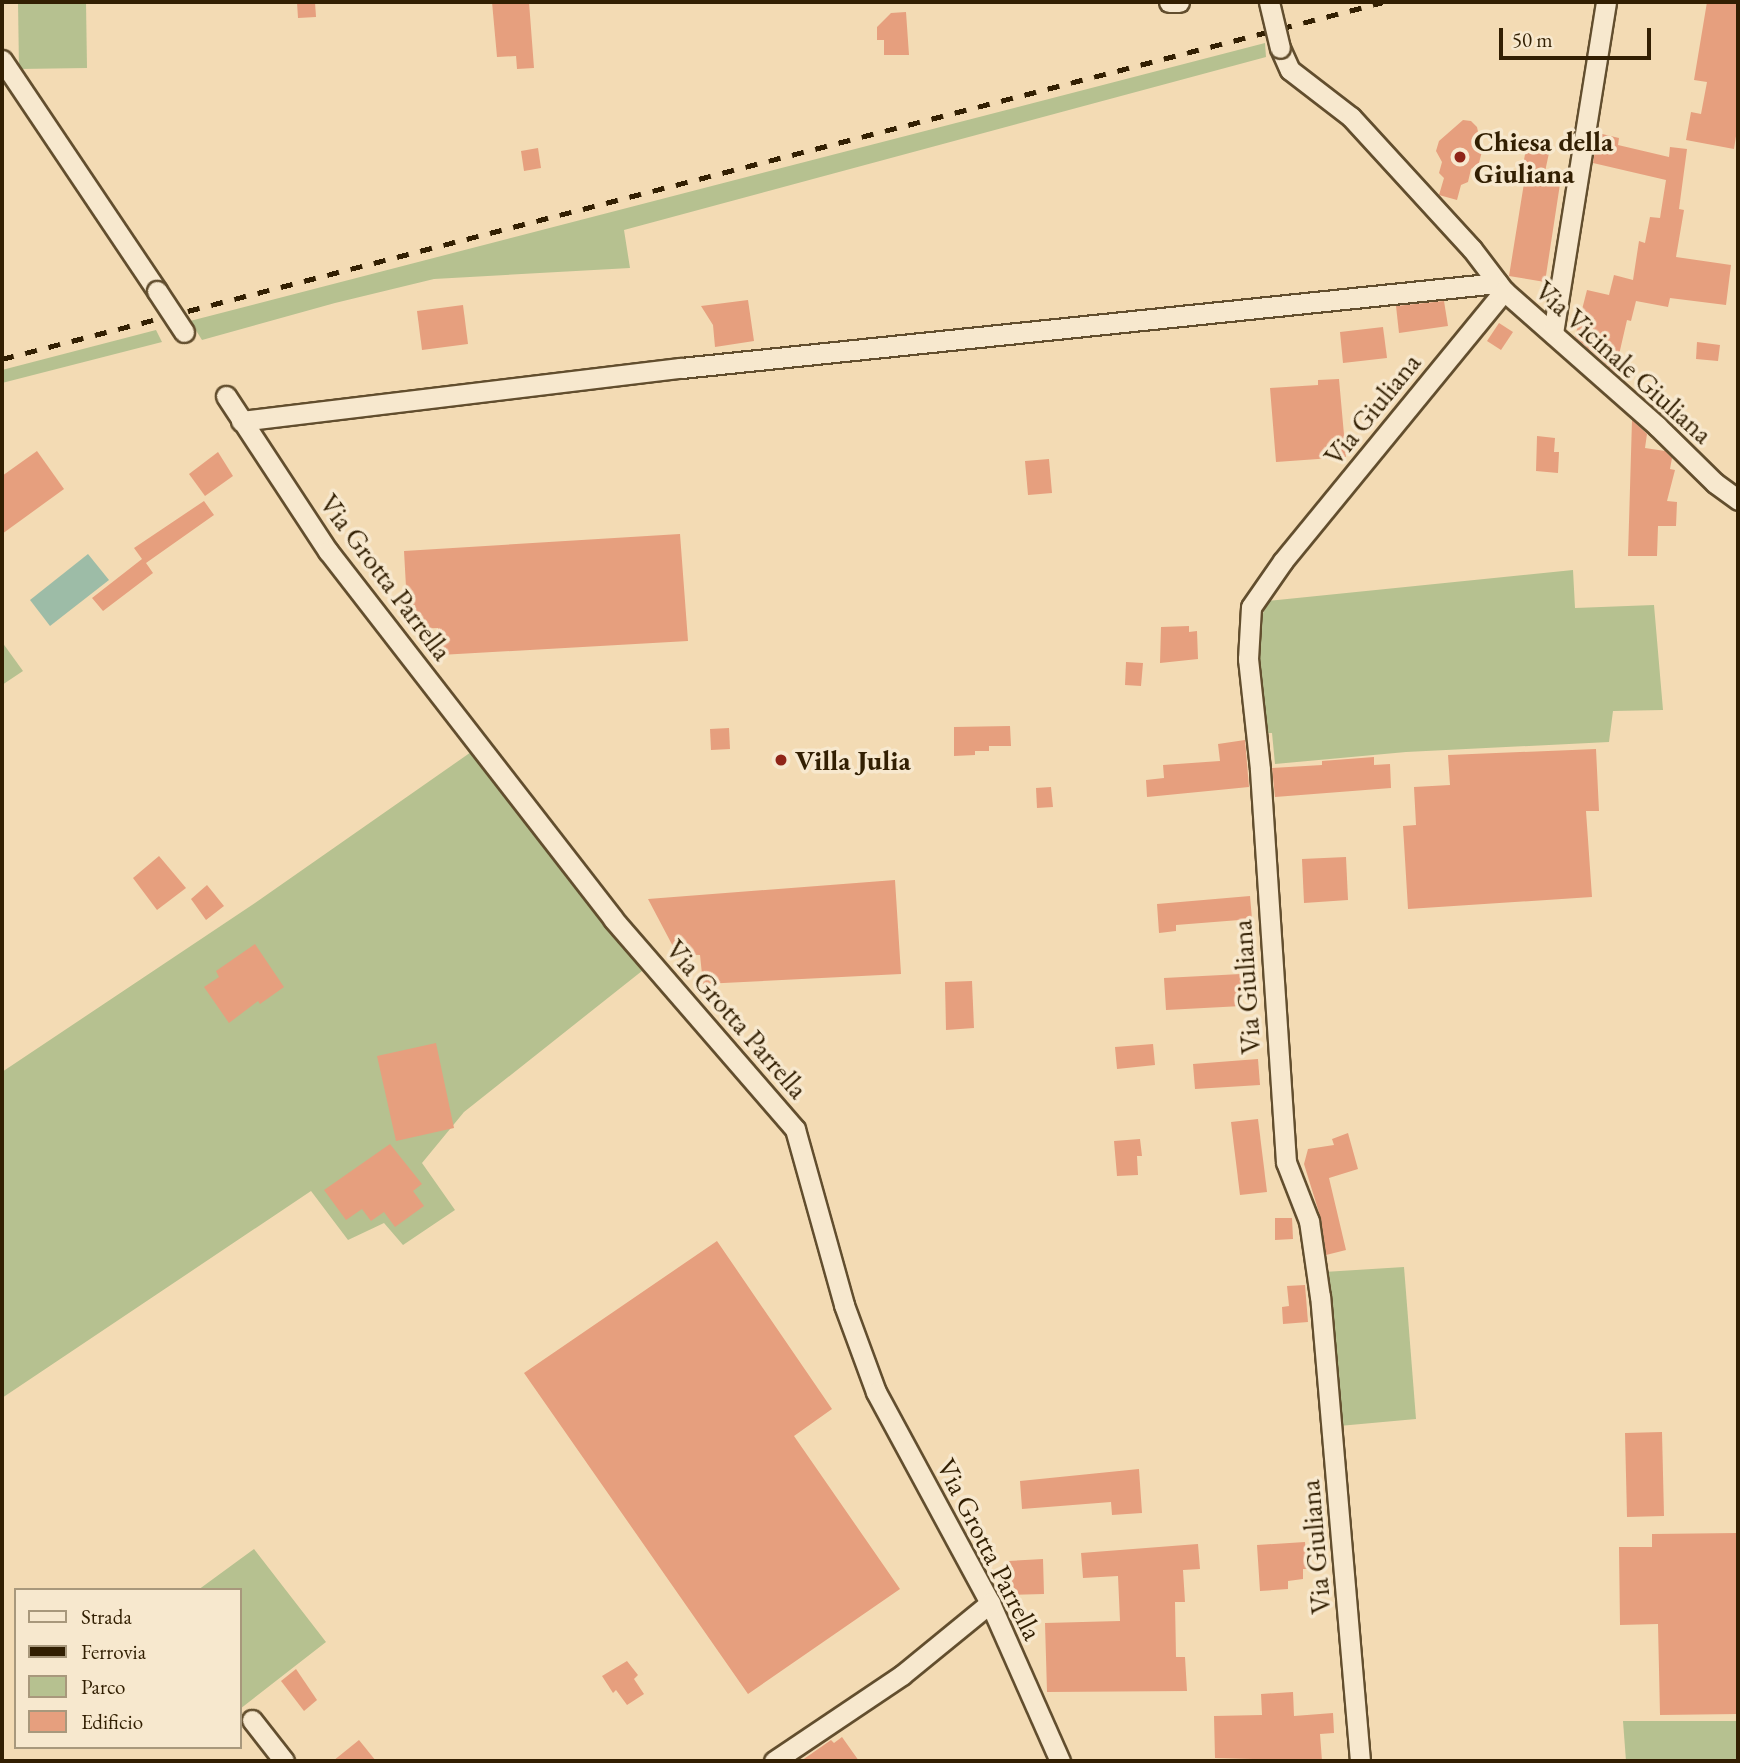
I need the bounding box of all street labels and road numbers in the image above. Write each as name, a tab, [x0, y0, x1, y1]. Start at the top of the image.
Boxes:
street label: Via Vicinale Giuliana	[1528, 274, 1720, 450]
street label: Via Giuliana	[1317, 346, 1427, 472]
street label: Via Grotta Parrella	[313, 487, 459, 667]
street label: Via Giuliana	[1225, 919, 1267, 1055]
street label: Via Grotta Parrella	[659, 933, 815, 1105]
street label: Via Grotta Parrella	[930, 1453, 1050, 1645]
street label: Via Giuliana	[1292, 1478, 1338, 1616]

